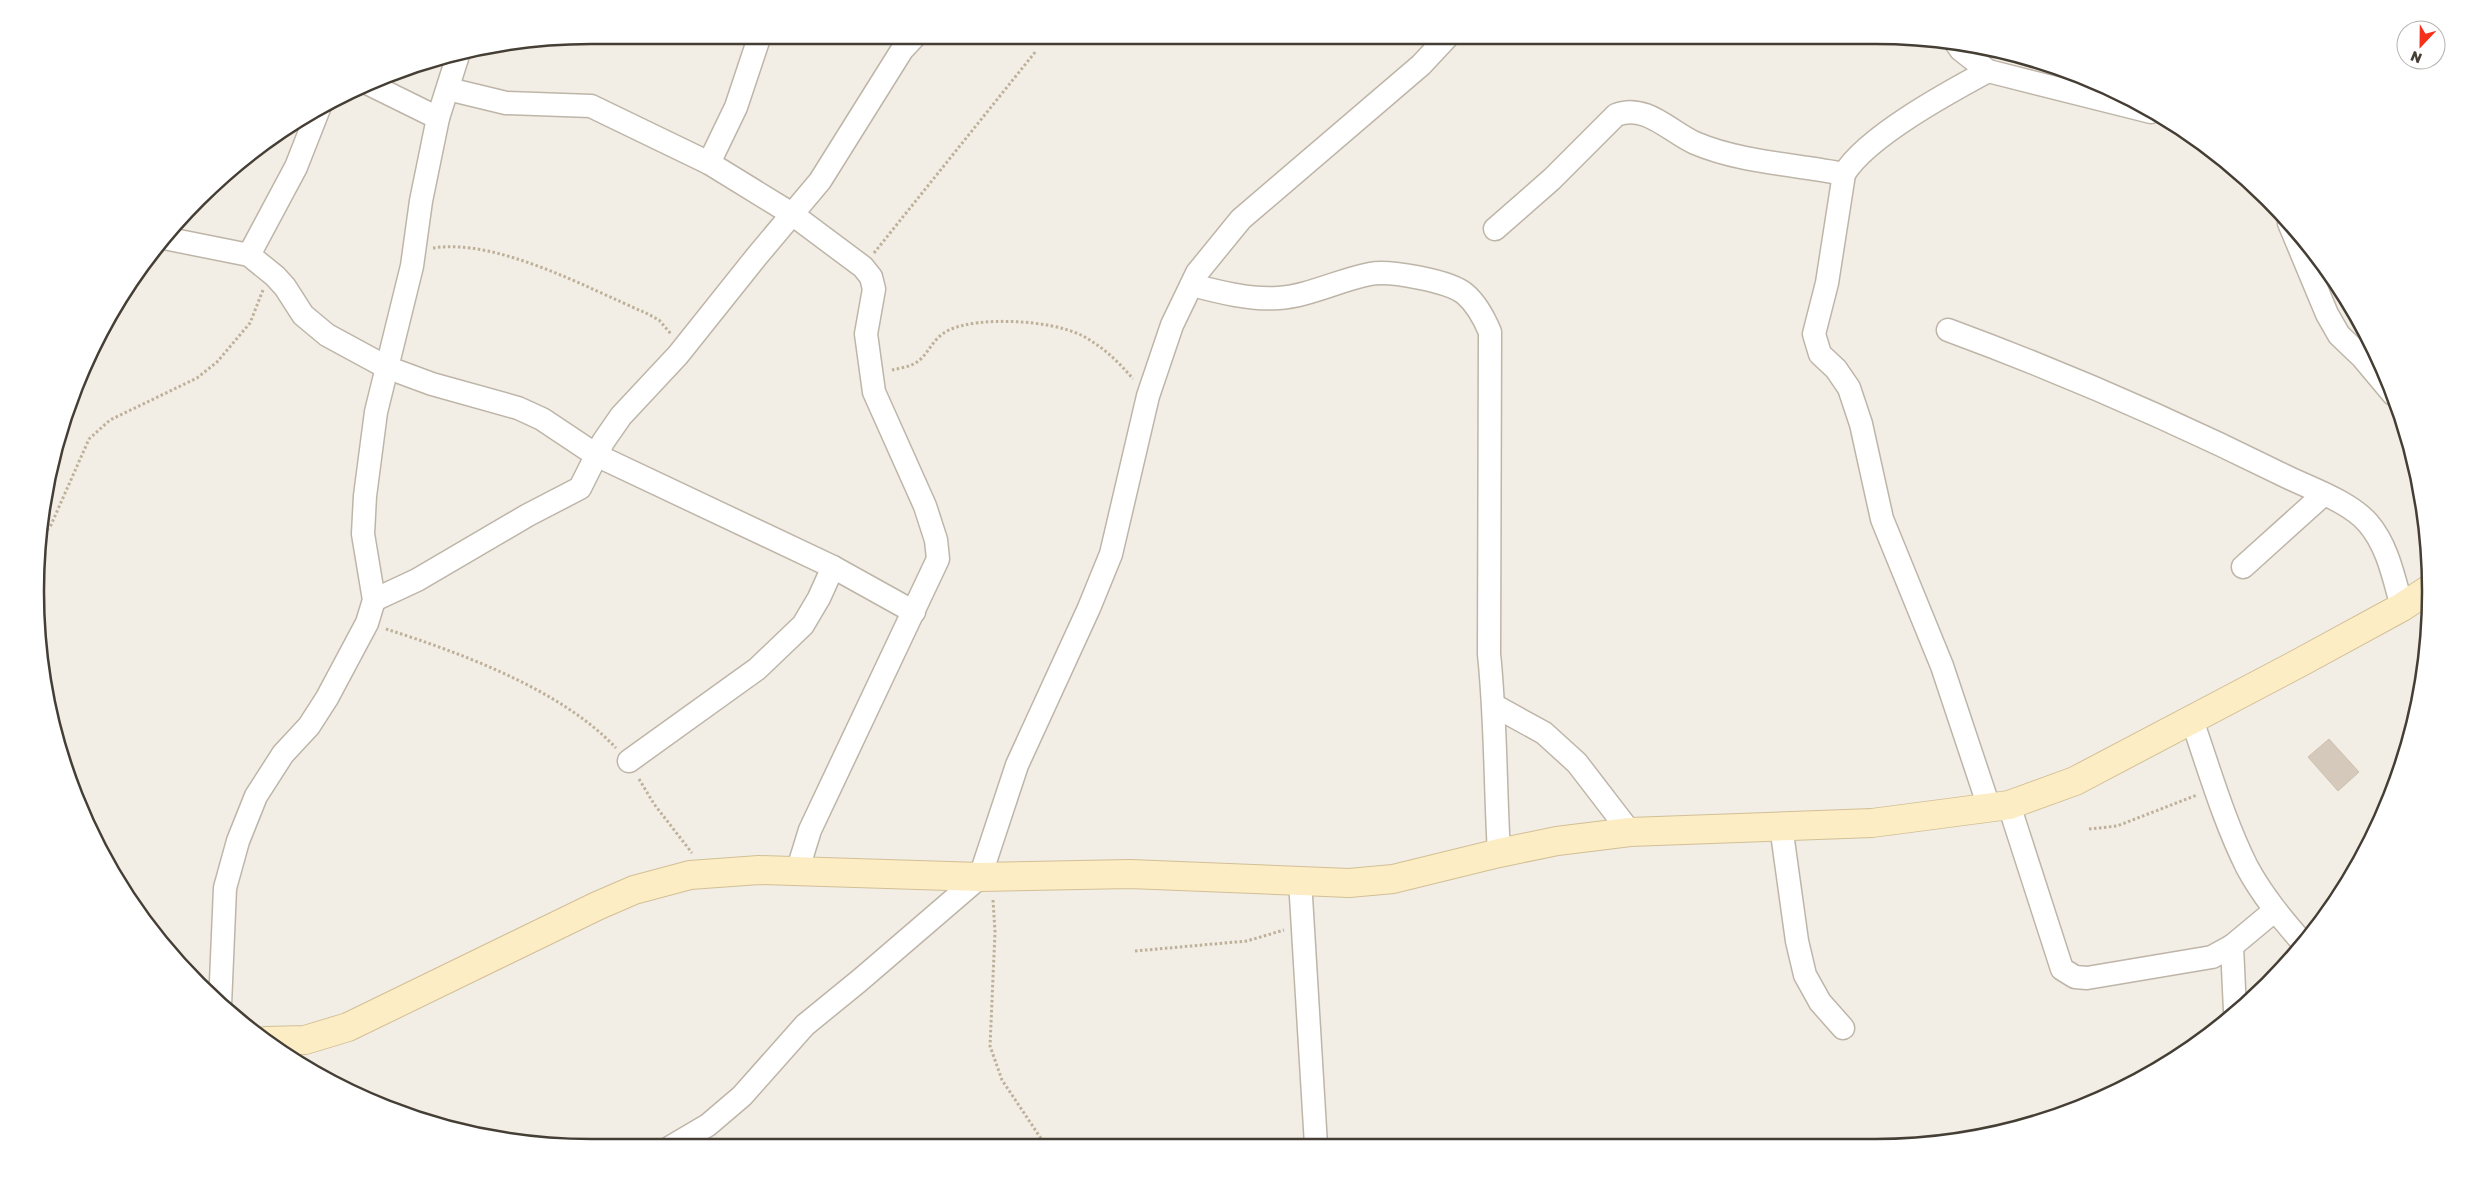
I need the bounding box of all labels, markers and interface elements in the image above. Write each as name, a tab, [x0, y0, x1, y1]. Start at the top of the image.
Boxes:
north arrow	[2396, 20, 2446, 70]
text: N	[2408, 48, 2424, 67]

